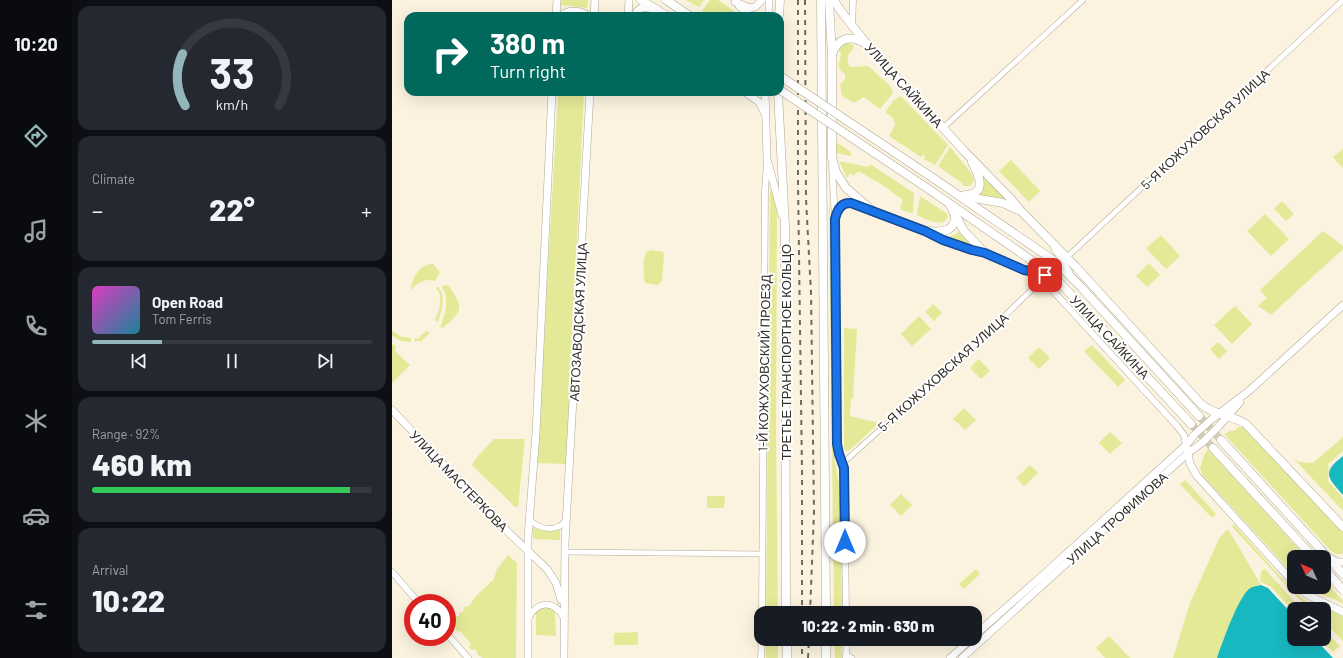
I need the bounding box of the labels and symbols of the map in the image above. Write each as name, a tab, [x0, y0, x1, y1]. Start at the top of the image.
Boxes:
street label: УЛИЦА САЙКИНА	[862, 39, 947, 131]
street label: 5-Я КОЖУХОВСКАЯ УЛИЦА	[1137, 65, 1273, 193]
street label: АВТОЗАВОДСКАЯ УЛИЦА	[566, 242, 590, 402]
street label: ТРЕТЬЕ ТРАНСПОРТНОЕ КОЛЬЦО	[778, 244, 794, 460]
pin	[1028, 258, 1062, 292]
street label: 1-Й КОЖУХОВСКИЙ ПРОЕЗД	[754, 274, 774, 452]
street label: УЛИЦА САЙКИНА	[1067, 292, 1153, 382]
street label: 5-Я КОЖУХОВСКАЯ УЛИЦА	[875, 309, 1012, 435]
street label: УЛИЦА МАСТЕРКОВА	[407, 427, 512, 535]
street label: УЛИЦА ТРОФИМОВА	[1063, 468, 1171, 567]
position arrow	[824, 521, 866, 563]
north arrow	[1287, 550, 1331, 594]
speed limit sign: 40	[404, 594, 456, 646]

